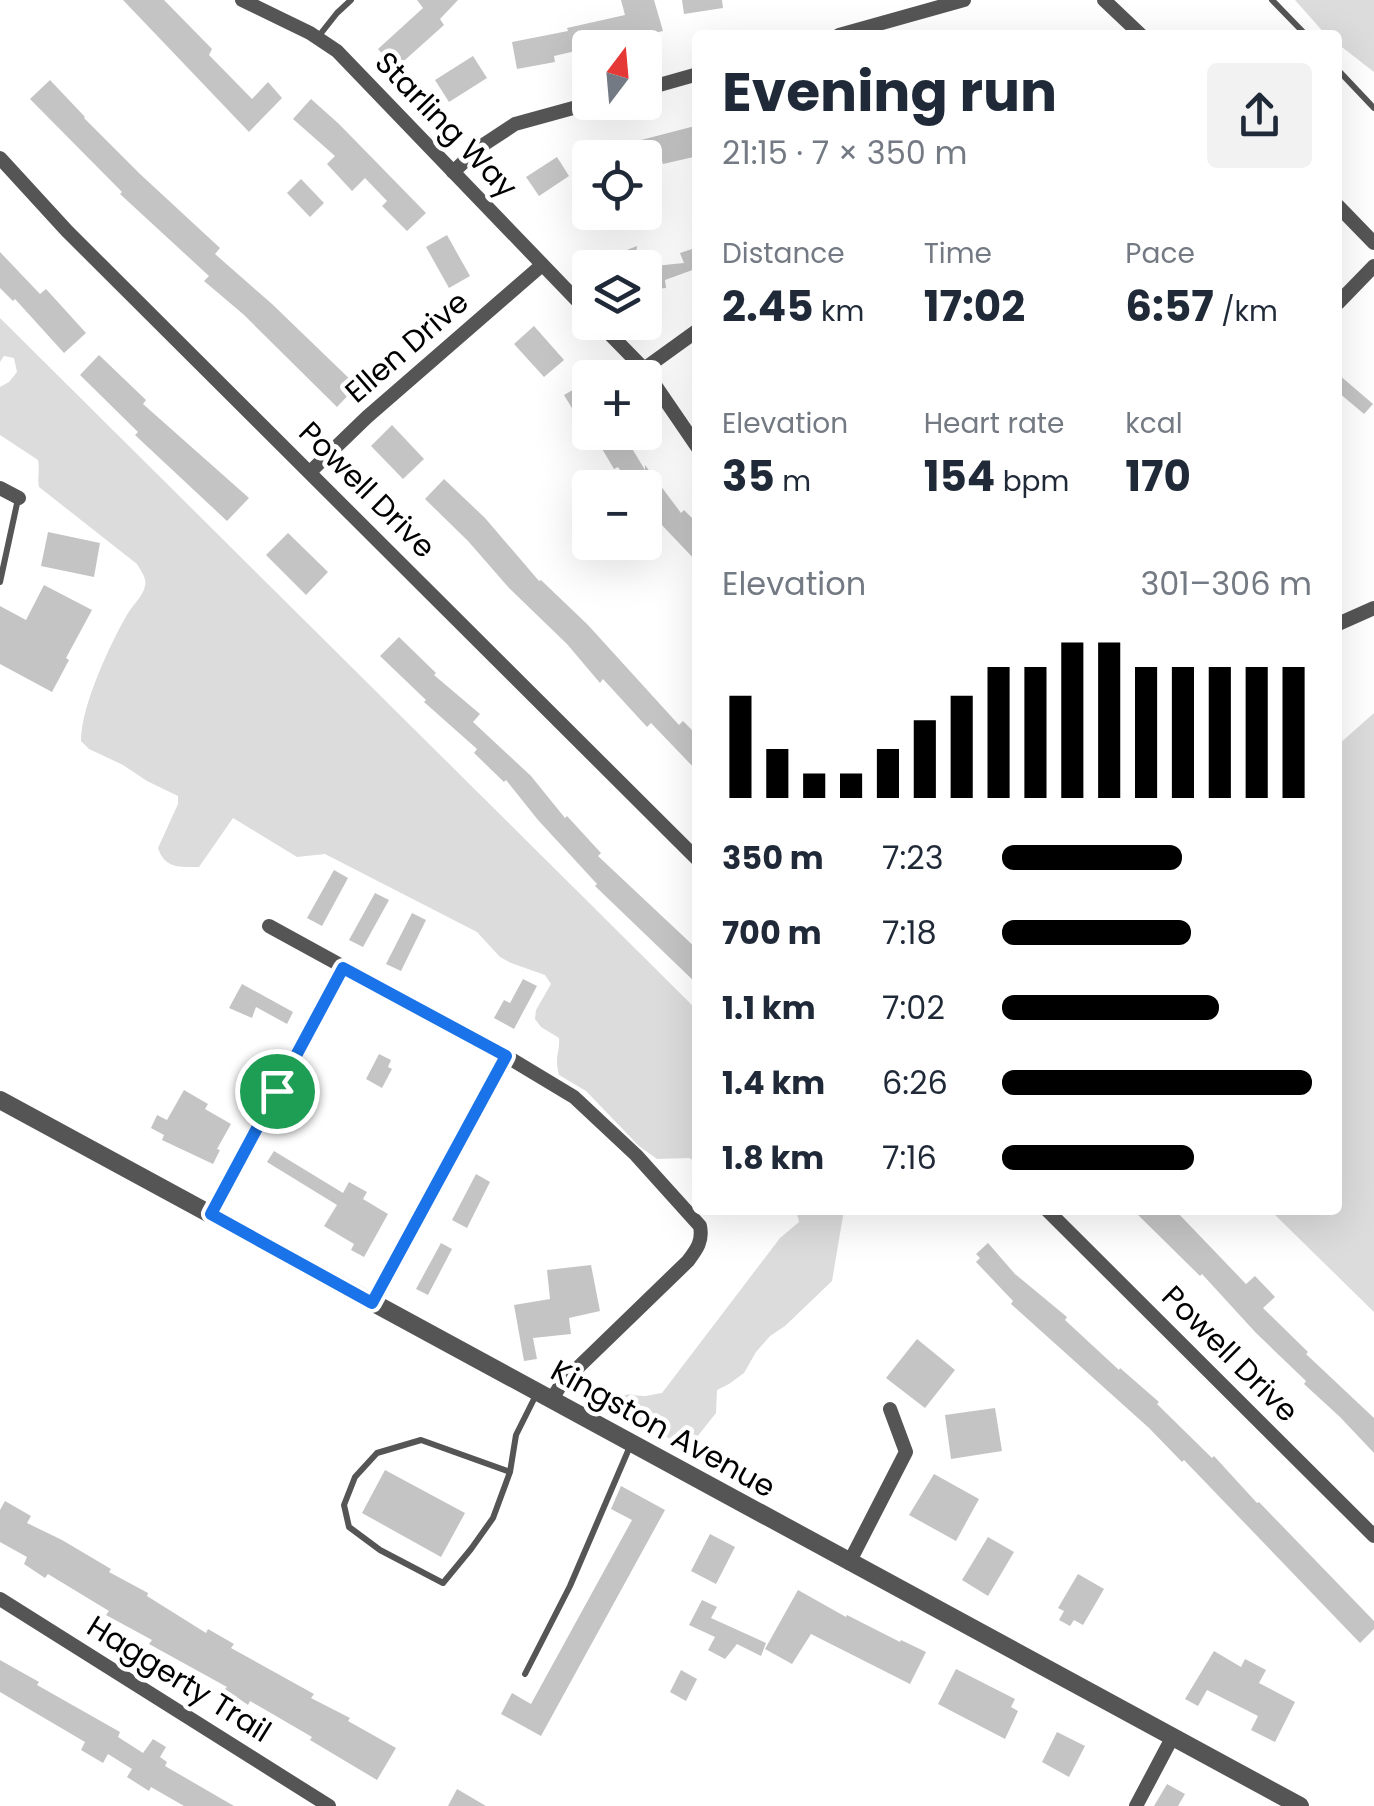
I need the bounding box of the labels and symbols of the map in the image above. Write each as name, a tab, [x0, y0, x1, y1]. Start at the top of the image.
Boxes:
north arrow	[572, 30, 662, 120]
street label: Starling Way	[365, 42, 527, 208]
street label: Ellen Drive	[336, 281, 478, 412]
street label: Powell Drive	[289, 412, 445, 568]
pin	[235, 1049, 320, 1134]
street label: Powell Drive	[1152, 1276, 1308, 1432]
street label: Kingston Avenue	[543, 1349, 783, 1508]
street label: Haggerty Trail	[79, 1605, 280, 1752]

